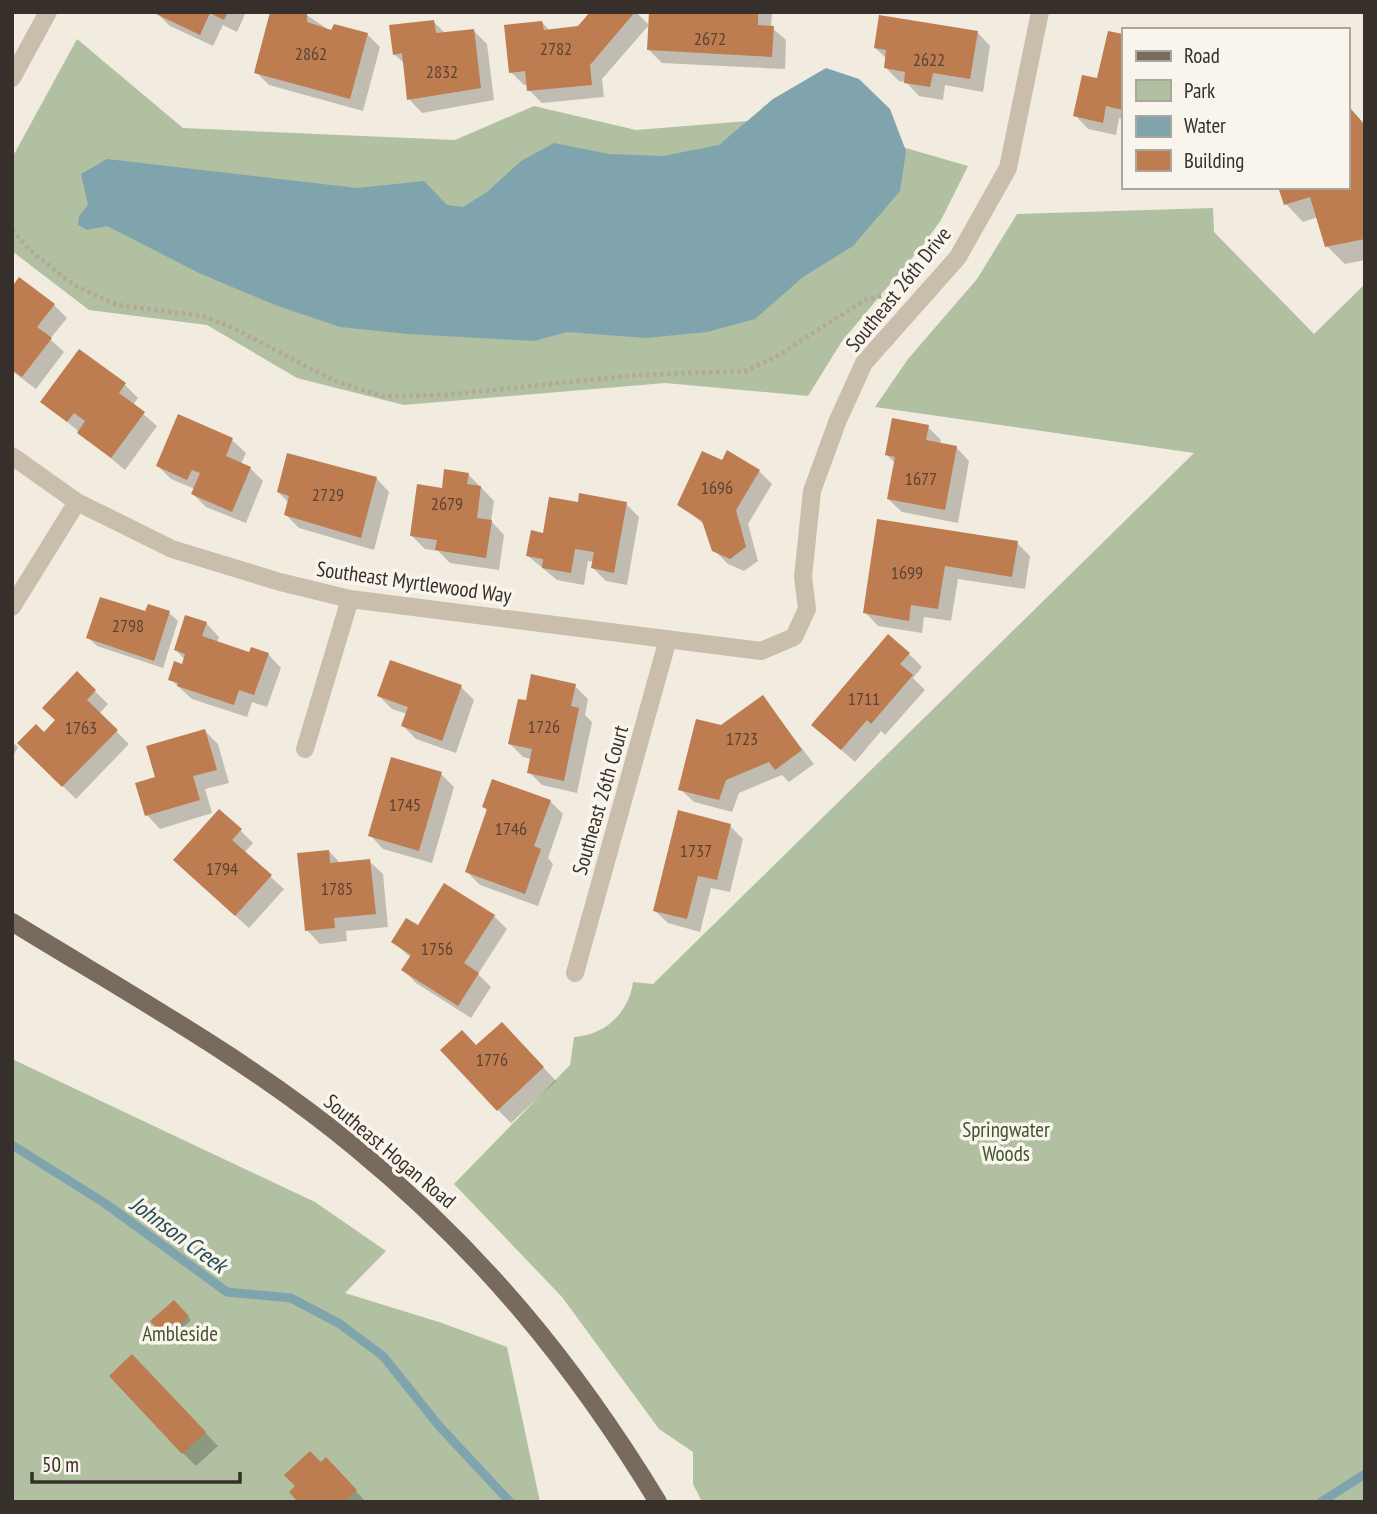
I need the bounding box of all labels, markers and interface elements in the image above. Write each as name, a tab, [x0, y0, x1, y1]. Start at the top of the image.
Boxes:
house number: 2672	[694, 27, 726, 50]
legend	[1122, 28, 1349, 189]
house number: 2782	[540, 37, 572, 60]
house number: 2862	[295, 42, 327, 65]
text: Road	[1184, 42, 1220, 69]
house number: 2622	[913, 48, 945, 71]
house number: 2832	[426, 60, 458, 83]
text: Park	[1184, 77, 1215, 104]
text: Water	[1184, 112, 1226, 139]
text: Building	[1184, 147, 1244, 174]
street label: Southeast 26th Drive	[839, 221, 957, 357]
house number: 1677	[905, 467, 937, 490]
house number: 1696	[701, 476, 733, 499]
house number: 2729	[312, 483, 344, 506]
house number: 2679	[431, 492, 463, 515]
street label: Southeast Myrtlewood Way	[315, 555, 513, 609]
house number: 1699	[891, 561, 923, 584]
house number: 2798	[112, 614, 144, 637]
house number: 1711	[848, 687, 880, 710]
house number: 1726	[528, 715, 560, 738]
house number: 1763	[65, 716, 97, 739]
street label: Southeast 26th Court	[566, 722, 634, 878]
house number: 1723	[726, 727, 758, 750]
house number: 1745	[389, 793, 421, 816]
house number: 1746	[495, 817, 527, 840]
house number: 1737	[680, 839, 712, 862]
house number: 1794	[206, 857, 238, 880]
house number: 1785	[321, 877, 353, 900]
house number: 1756	[421, 937, 453, 960]
house number: 1776	[476, 1048, 508, 1071]
street label: Southeast Hogan Road	[319, 1088, 461, 1214]
park label: Springwater Woods	[962, 1116, 1050, 1167]
water label: Johnson Creek	[124, 1189, 236, 1281]
park label: Ambleside	[142, 1320, 218, 1347]
scale bar	[32, 1440, 240, 1484]
text: 50 m	[42, 1451, 79, 1478]

